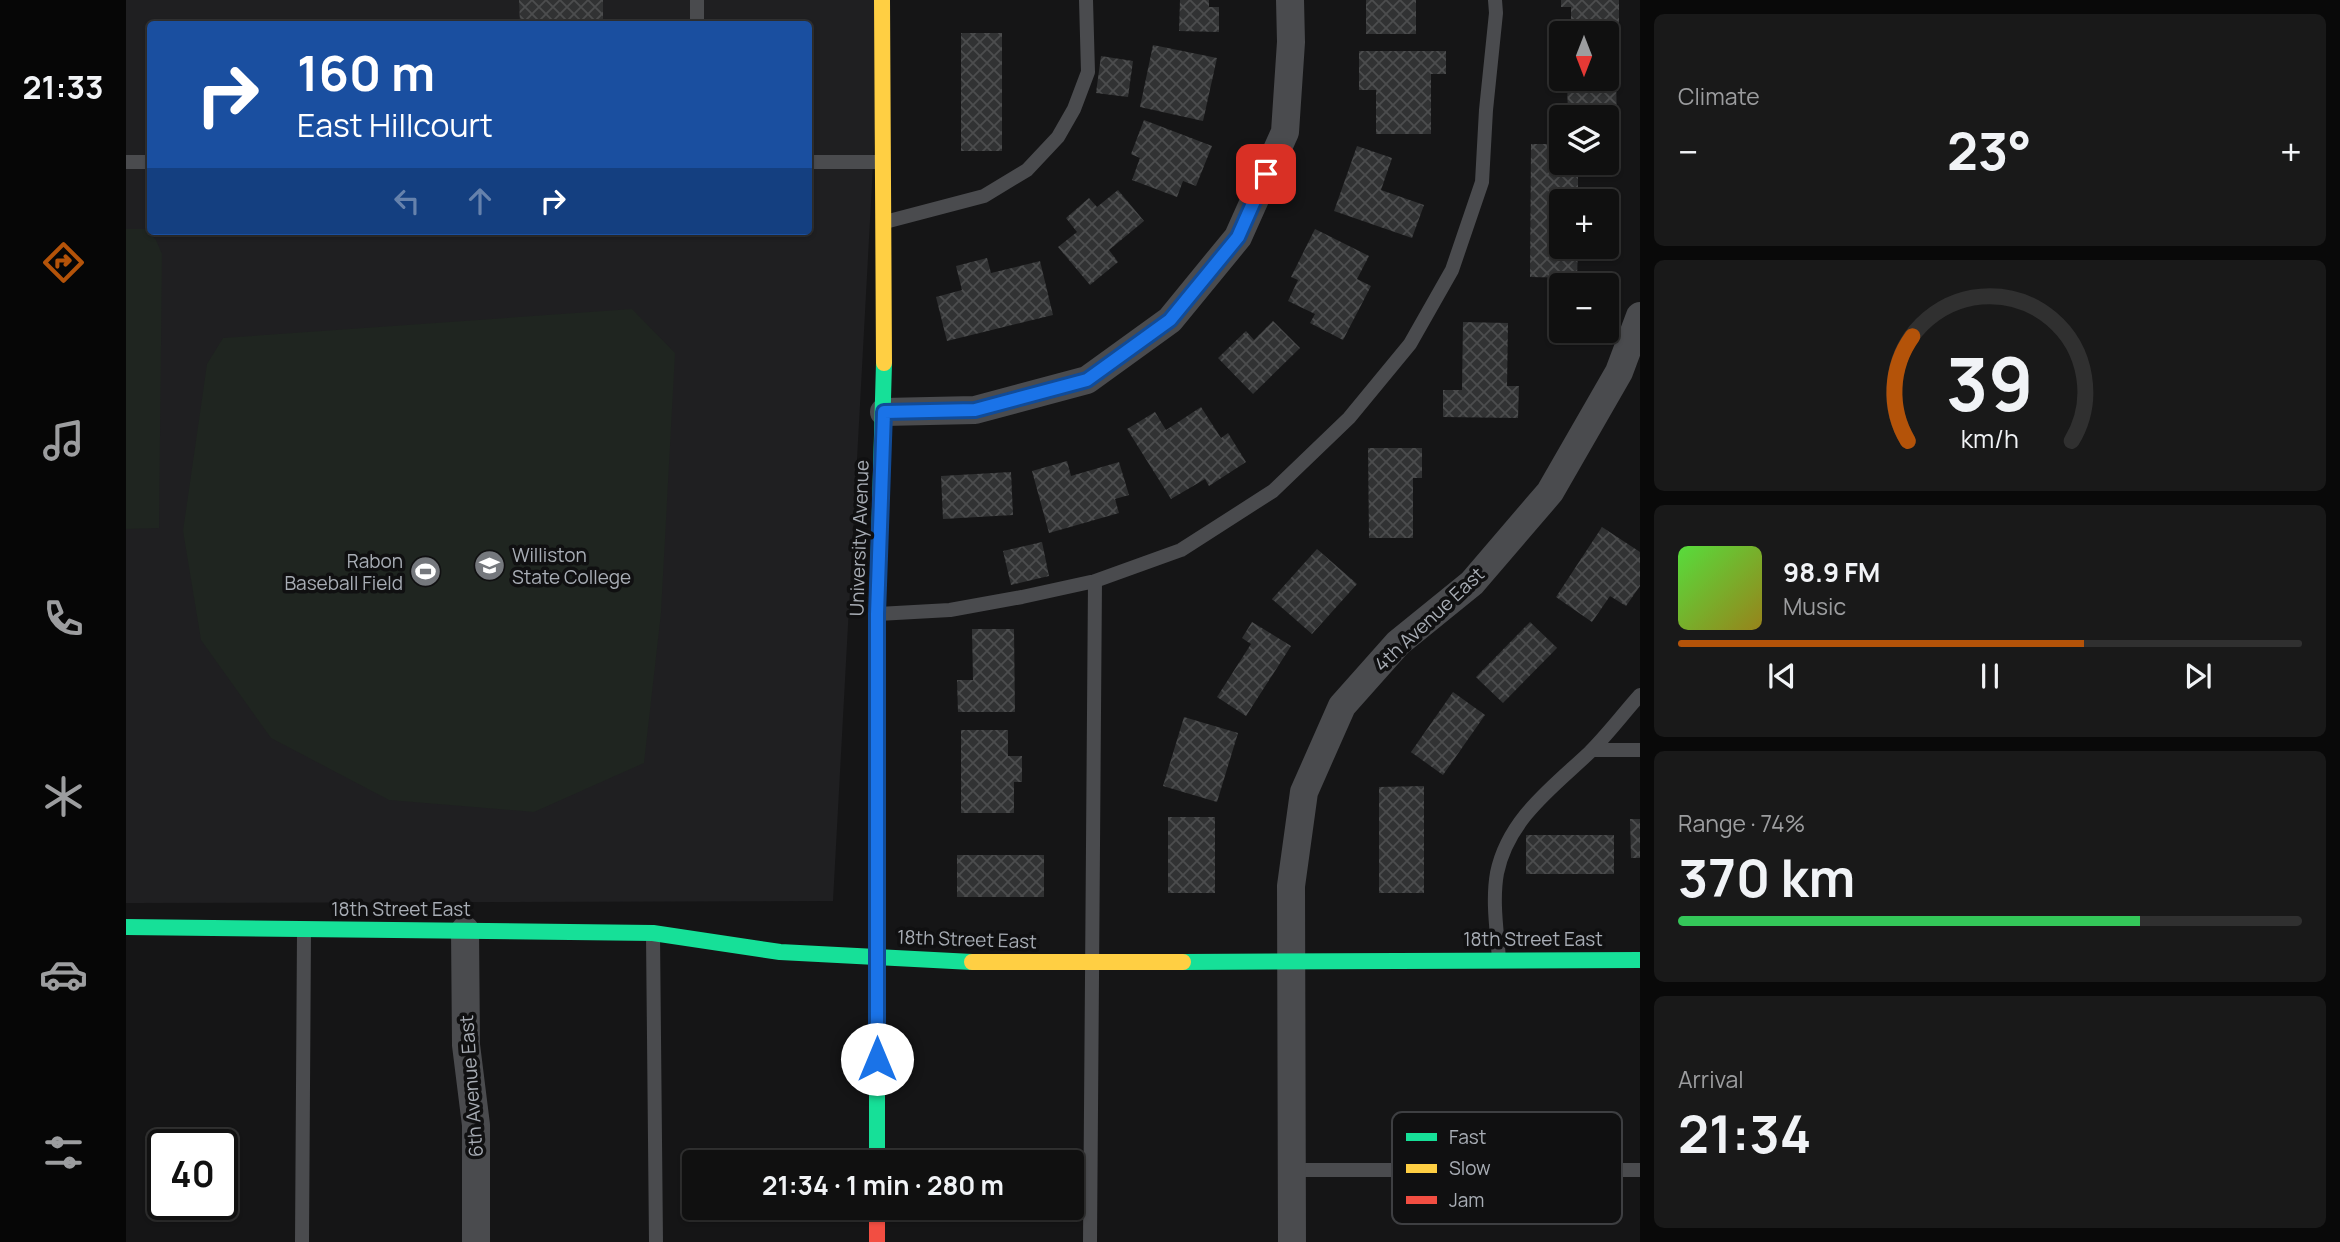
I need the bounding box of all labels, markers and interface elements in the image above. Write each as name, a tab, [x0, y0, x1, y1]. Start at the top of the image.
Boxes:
north arrow	[1549, 21, 1619, 91]
map controls	[1549, 21, 1619, 343]
text: 160 m	[297, 39, 435, 106]
icon: right	[182, 49, 273, 140]
text: 21:33	[22, 65, 104, 109]
text: Climate	[1678, 80, 1760, 112]
text: East Hillcourt	[297, 103, 493, 147]
button: layers	[1549, 105, 1619, 175]
text: 23°	[1947, 115, 2032, 186]
text: −	[1678, 125, 1699, 177]
text: +	[2280, 125, 2302, 177]
pin	[1236, 144, 1296, 204]
icon: arrive	[1247, 155, 1285, 193]
icon: left	[388, 182, 426, 220]
icon: ahead	[461, 182, 499, 220]
icon: right	[534, 182, 572, 220]
button: +	[1549, 189, 1619, 259]
icon: directions	[39, 238, 88, 287]
button: −	[1549, 273, 1619, 343]
text: 39	[1946, 334, 2034, 434]
icon: music	[39, 416, 88, 465]
text: km/h	[1961, 421, 2019, 456]
street label: University Avenue	[843, 459, 875, 617]
place label: Williston State College	[512, 542, 631, 590]
place label: Rabon Baseball Field	[284, 548, 403, 596]
school or university icon: Williston State College	[472, 549, 506, 583]
text: 98.9 FM	[1783, 554, 1880, 590]
sports icon: Rabon Baseball Field	[409, 555, 443, 589]
street label: 4th Avenue East	[1368, 561, 1490, 677]
text: Music	[1783, 590, 1846, 622]
icon: phone	[39, 594, 88, 643]
icon: previous	[1763, 657, 1801, 695]
icon: pause	[1971, 657, 2009, 695]
icon: next	[2179, 657, 2217, 695]
icon: climate	[39, 772, 88, 821]
text: Range · 74%	[1678, 807, 1805, 839]
text: 370 km	[1678, 842, 1855, 913]
street label: 18th Street East	[331, 896, 471, 922]
street label: 18th Street East	[897, 924, 1037, 954]
street label: 18th Street East	[1463, 926, 1603, 952]
icon: car	[39, 950, 88, 999]
street label: 6th Avenue East	[453, 1014, 489, 1158]
position arrow	[840, 1022, 914, 1096]
text: Arrival	[1678, 1063, 1744, 1095]
text: 21:34	[1678, 1098, 1811, 1169]
legend	[1392, 1112, 1622, 1224]
text: Fast	[1449, 1124, 1486, 1150]
icon: filters	[39, 1128, 88, 1177]
speed limit sign: 40	[147, 1129, 238, 1220]
text: Slow	[1449, 1155, 1491, 1181]
text: 21:34 · 1 min · 280 m	[762, 1167, 1004, 1203]
text: Jam	[1449, 1187, 1484, 1213]

